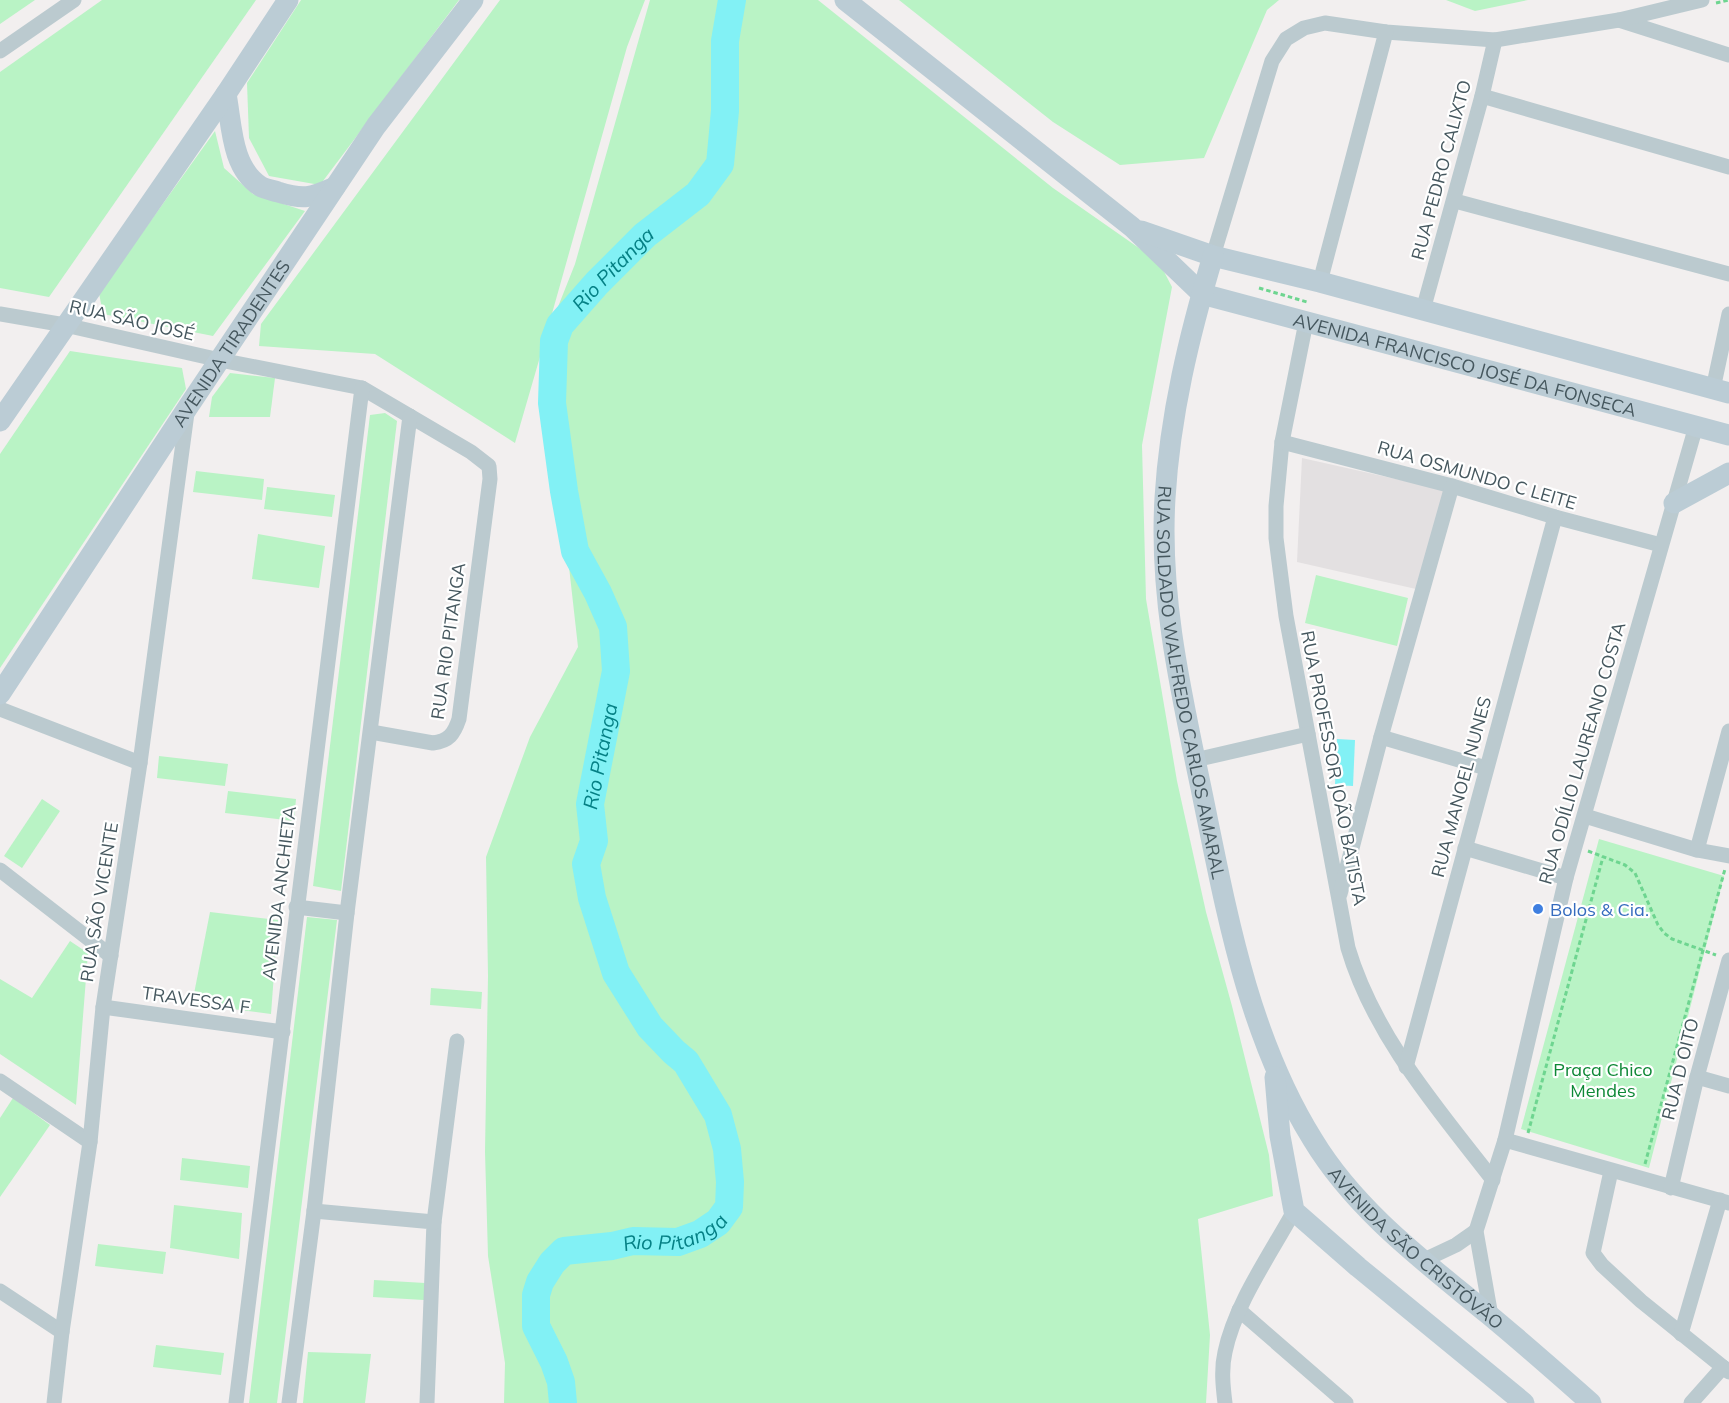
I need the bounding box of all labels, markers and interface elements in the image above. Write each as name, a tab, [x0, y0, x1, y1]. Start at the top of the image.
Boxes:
street label: RUA PEDRO CALIXTO	[1406, 77, 1476, 263]
water label: Rio Pitanga	[566, 221, 658, 316]
street label: AVENIDA TIRADENTES	[167, 255, 295, 431]
street label: RUA SÃO JOSÉ	[67, 294, 197, 346]
street label: AVENIDA FRANCISCO JOSÉ DA FONSECA	[1291, 307, 1639, 421]
street label: RUA OSMUNDO C LEITE	[1375, 436, 1579, 514]
street label: RUA SOLDADO WALFREDO CARLOS AMARAL	[1152, 485, 1231, 881]
street label: RUA RIO PITANGA	[426, 561, 470, 721]
street label: RUA ODÍLIO LAUREANO COSTA	[1533, 619, 1631, 887]
street label: RUA PROFESSOR JOÃO BATISTA	[1296, 628, 1372, 908]
street label: RUA MANOEL NUNES	[1426, 694, 1496, 880]
water label: Rio Pitanga	[577, 701, 622, 811]
street label: AVENIDA ANCHIETA	[257, 805, 301, 981]
street label: RUA SÃO VICENTE	[75, 821, 123, 983]
place label: Bolos & Cia.	[1550, 898, 1649, 921]
marker: Bolos & Cia.	[1531, 902, 1545, 916]
street label: TRAVESSA F	[141, 981, 251, 1019]
street label: RUA D OITO	[1656, 1016, 1704, 1122]
park label: Praça Chico Mendes	[1553, 1058, 1653, 1102]
street label: AVENIDA SÃO CRISTÓVÃO	[1324, 1162, 1509, 1334]
water label: Rio Pitanga	[620, 1209, 732, 1256]

